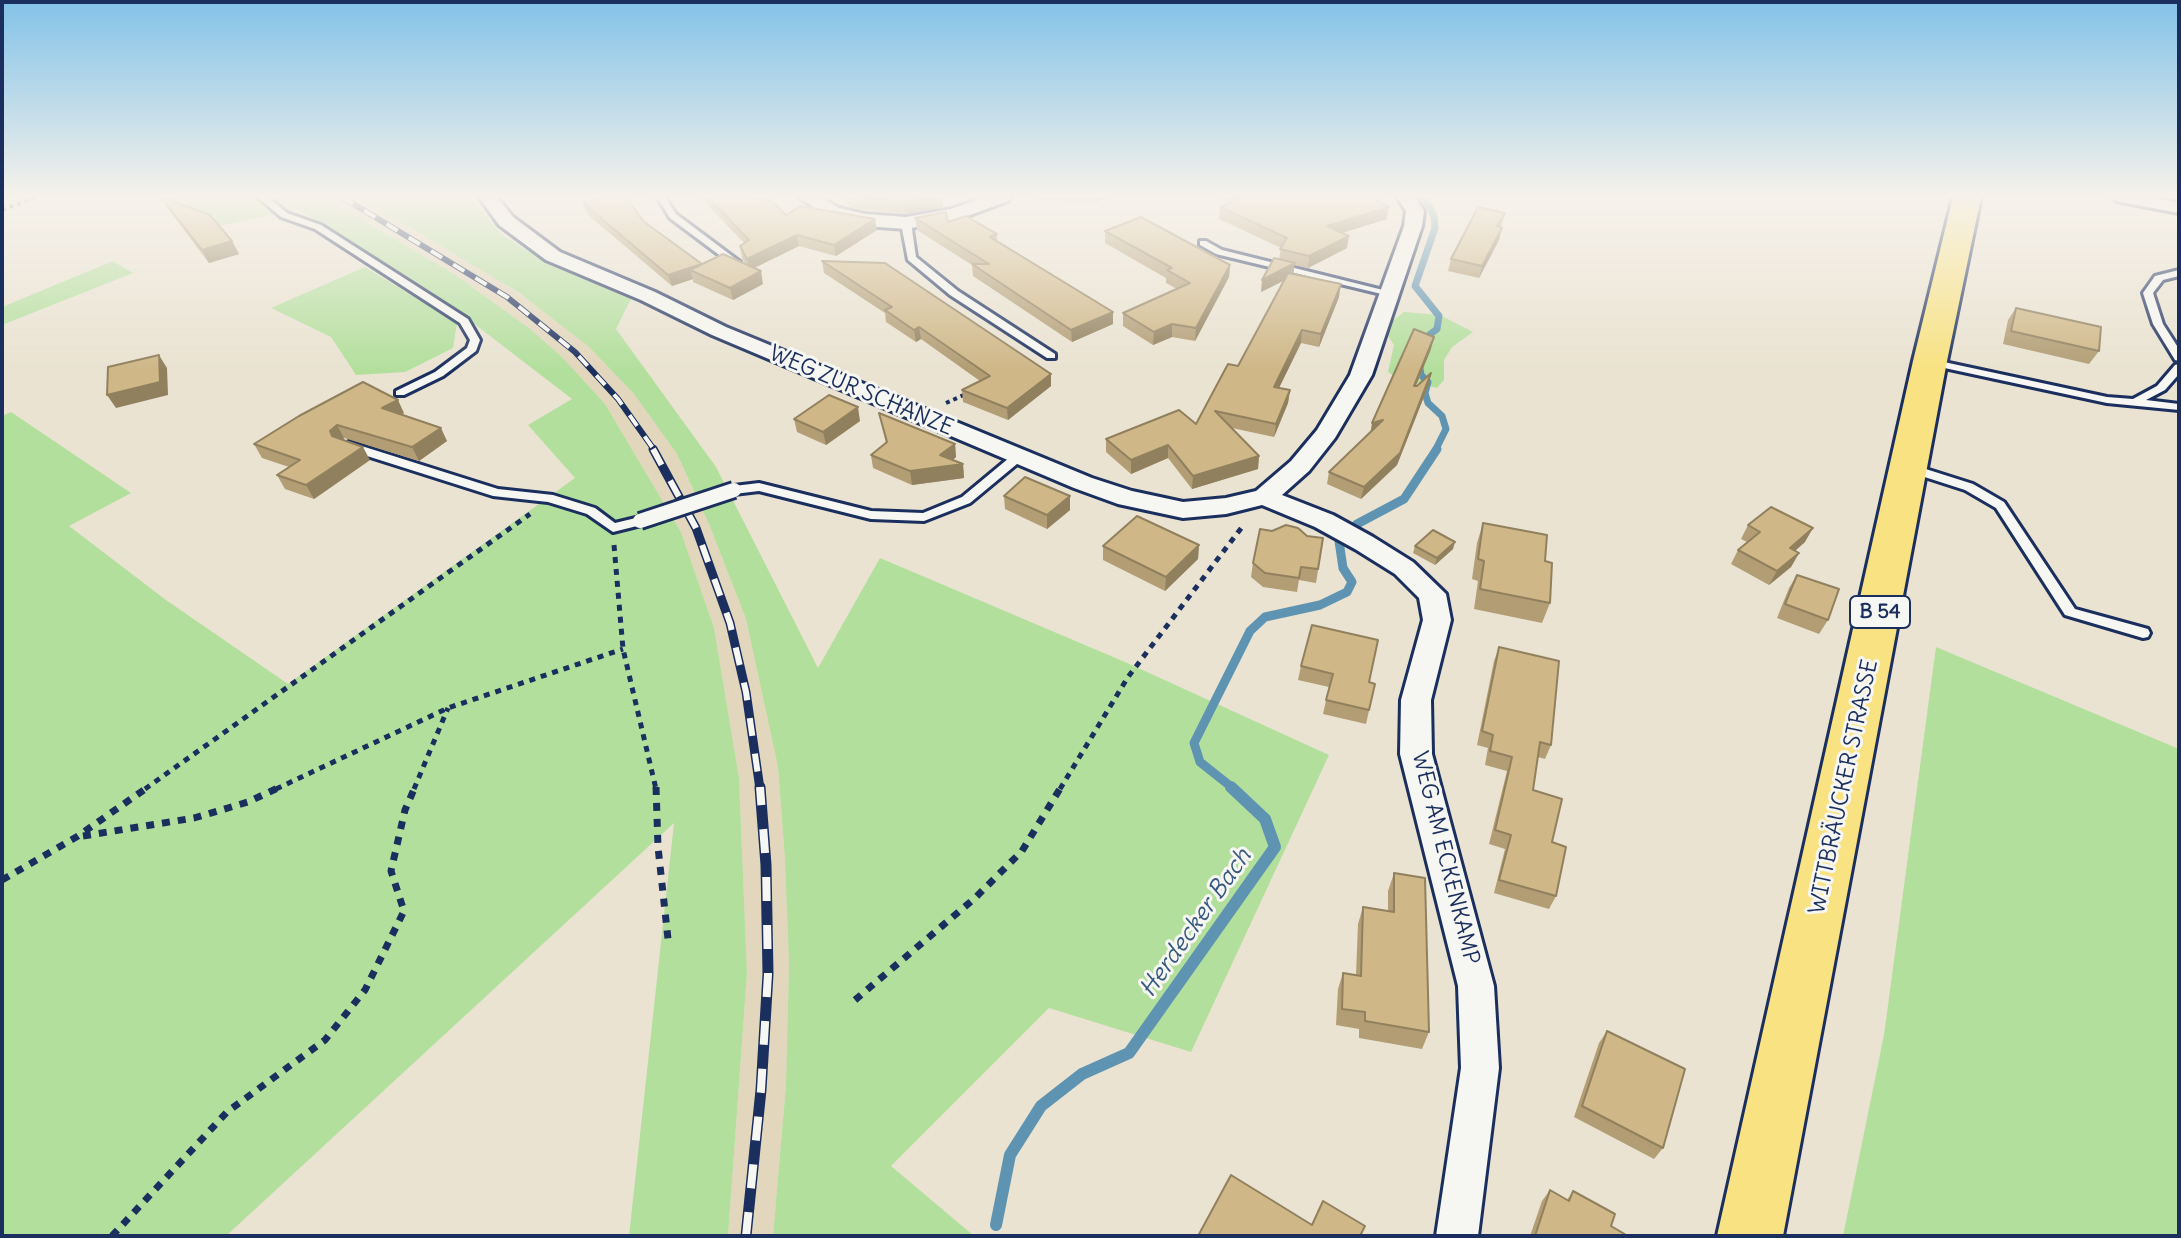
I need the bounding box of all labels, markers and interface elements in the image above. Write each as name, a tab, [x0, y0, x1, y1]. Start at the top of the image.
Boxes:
street label: WEG ZUR SCHANZE	[765, 340, 957, 442]
road number: B 54	[1850, 596, 1910, 628]
street label: WITTBRÄUCKER STRASSE	[1804, 657, 1884, 917]
street label: WEG AM ECKENKAMP	[1406, 749, 1484, 967]
water label: Herdecker Bach	[1134, 843, 1258, 1003]

